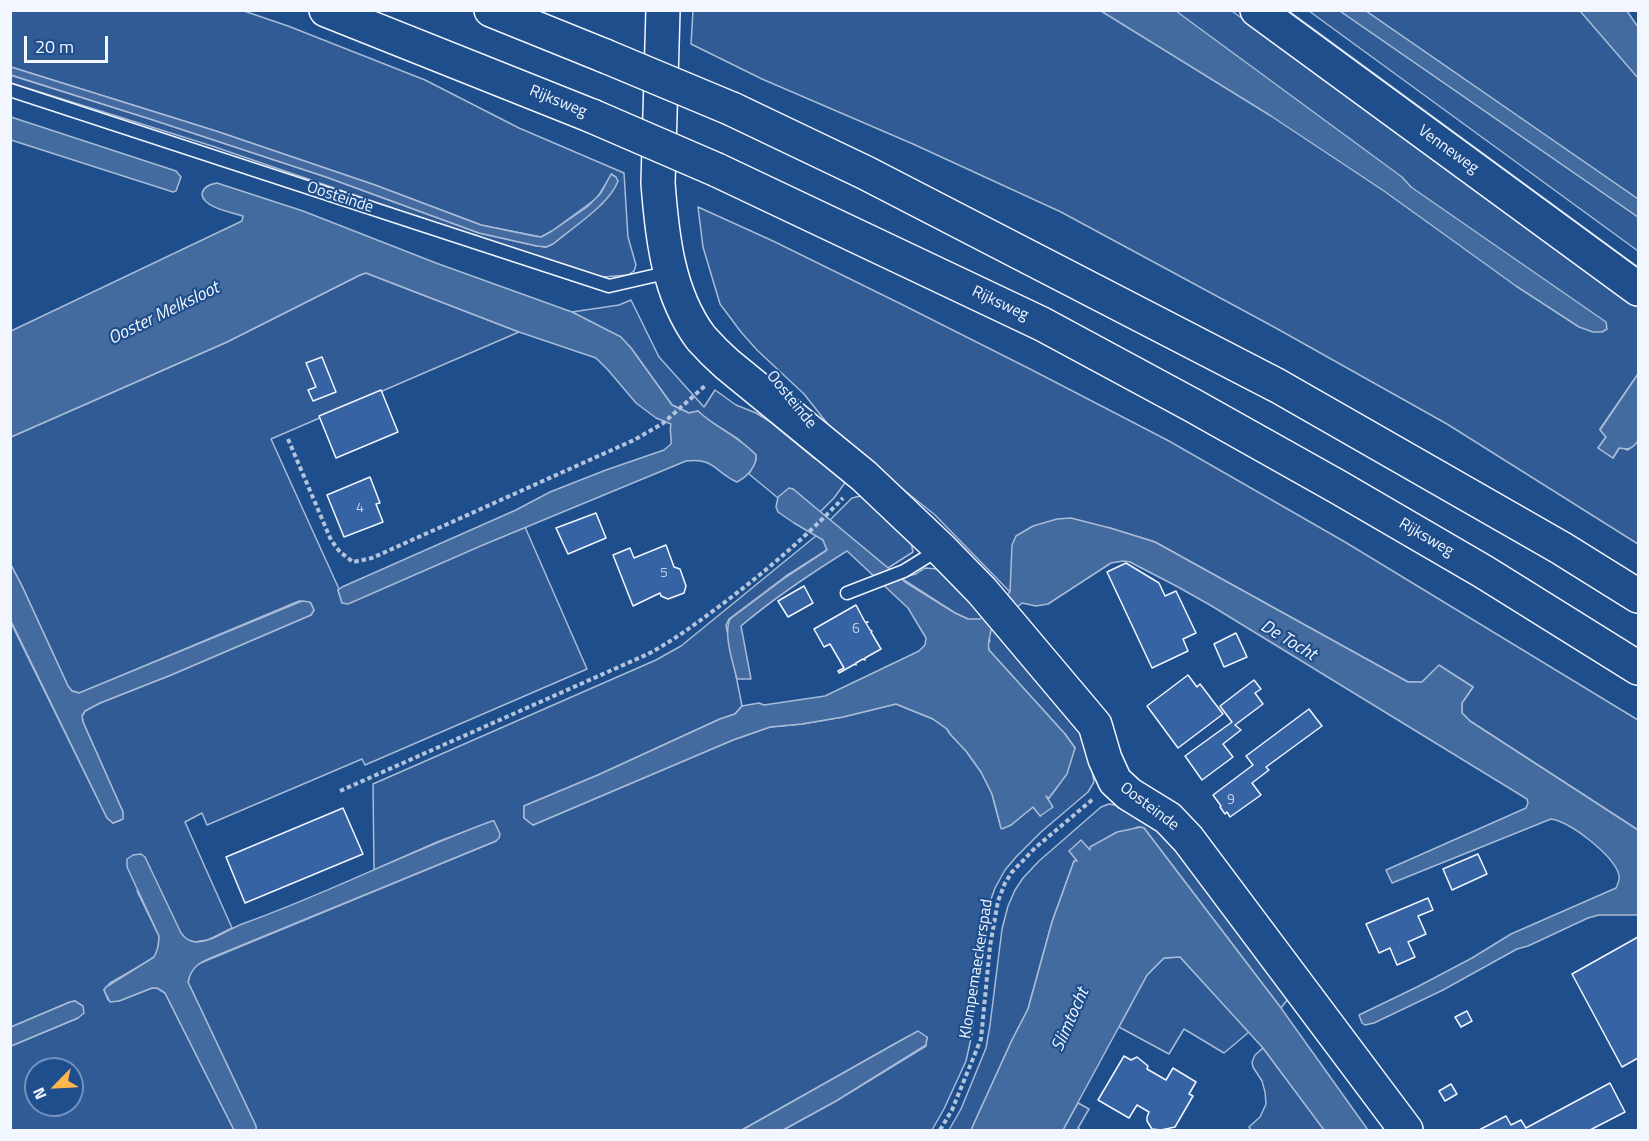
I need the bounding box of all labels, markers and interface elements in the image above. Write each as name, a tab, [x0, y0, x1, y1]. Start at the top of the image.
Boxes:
scale bar	[27, 24, 111, 62]
text: 20 m	[35, 33, 74, 60]
street label: Rijksweg	[526, 82, 590, 122]
street label: Venneweg	[1414, 122, 1482, 178]
street label: Oosteinde	[304, 178, 376, 218]
water label: Ooster Melksloot	[105, 278, 223, 350]
street label: Rijksweg	[969, 283, 1031, 325]
street label: Oosteinde	[762, 367, 820, 433]
house number: 4	[356, 501, 364, 517]
street label: Rijksweg	[1395, 515, 1457, 561]
house number: 5	[660, 566, 668, 582]
water label: De Tocht	[1256, 616, 1320, 666]
house number: 6	[852, 622, 860, 638]
street label: Oosteinde	[1116, 779, 1182, 835]
house number: 9	[1227, 793, 1235, 809]
street label: Klompemaeckerspad	[956, 898, 998, 1040]
water label: Slimtocht	[1048, 985, 1094, 1055]
north arrow	[24, 1057, 84, 1117]
text: N	[26, 1084, 53, 1103]

